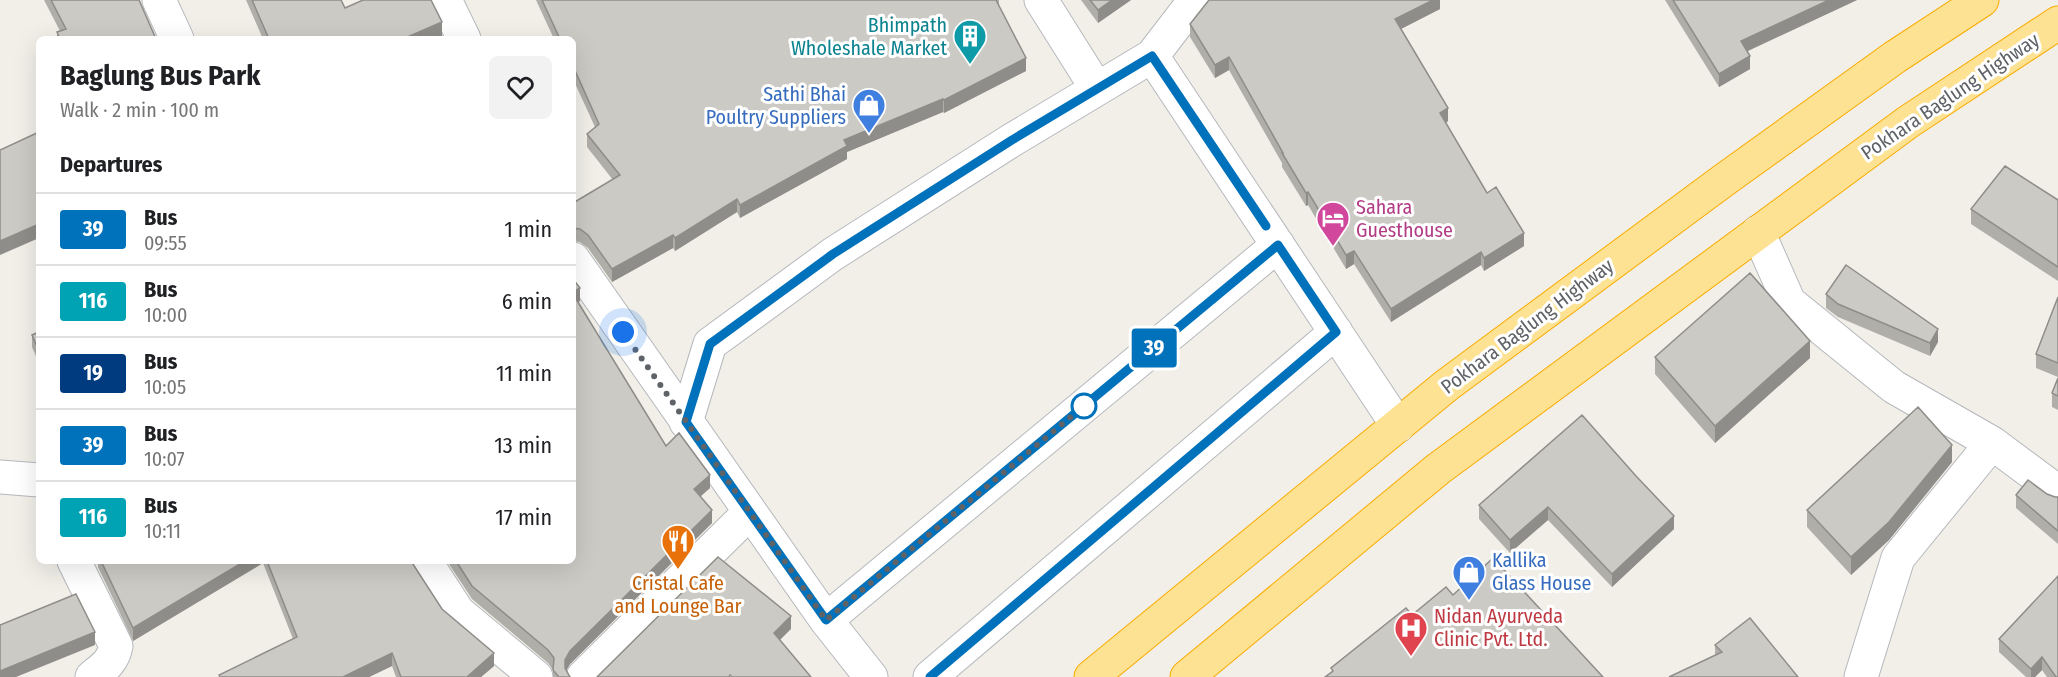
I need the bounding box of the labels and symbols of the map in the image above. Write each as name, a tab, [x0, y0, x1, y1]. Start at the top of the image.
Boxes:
place label: Bhimpath Wholeshale Market	[791, 13, 947, 60]
building icon: Bhimpath Wholeshale Market	[952, 18, 988, 65]
street label: Pokhara Baglung Highway	[1856, 27, 2044, 165]
place label: Sathi Bhai Poultry Suppliers	[706, 82, 846, 129]
shop icon: Sathi Bhai Poultry Suppliers	[851, 87, 887, 134]
place label: Sahara Guesthouse	[1356, 195, 1453, 242]
hotel icon: Sahara Guesthouse	[1315, 200, 1351, 247]
street label: Pokhara Baglung Highway	[1436, 253, 1618, 399]
your location	[608, 317, 638, 347]
line badge: 39	[1127, 328, 1181, 368]
unlabelled marker	[1071, 393, 1097, 419]
restaurant icon: Cristal Cafe and Lounge Bar	[660, 523, 696, 570]
place label: Kallika Glass House	[1492, 548, 1591, 595]
shop icon: Kallika Glass House	[1451, 554, 1487, 601]
place label: Cristal Cafe and Lounge Bar	[614, 571, 742, 618]
place label: Nidan Ayurveda Clinic Pvt. Ltd.	[1434, 604, 1563, 651]
hospital icon: Nidan Ayurveda Clinic Pvt. Ltd.	[1393, 610, 1429, 657]

